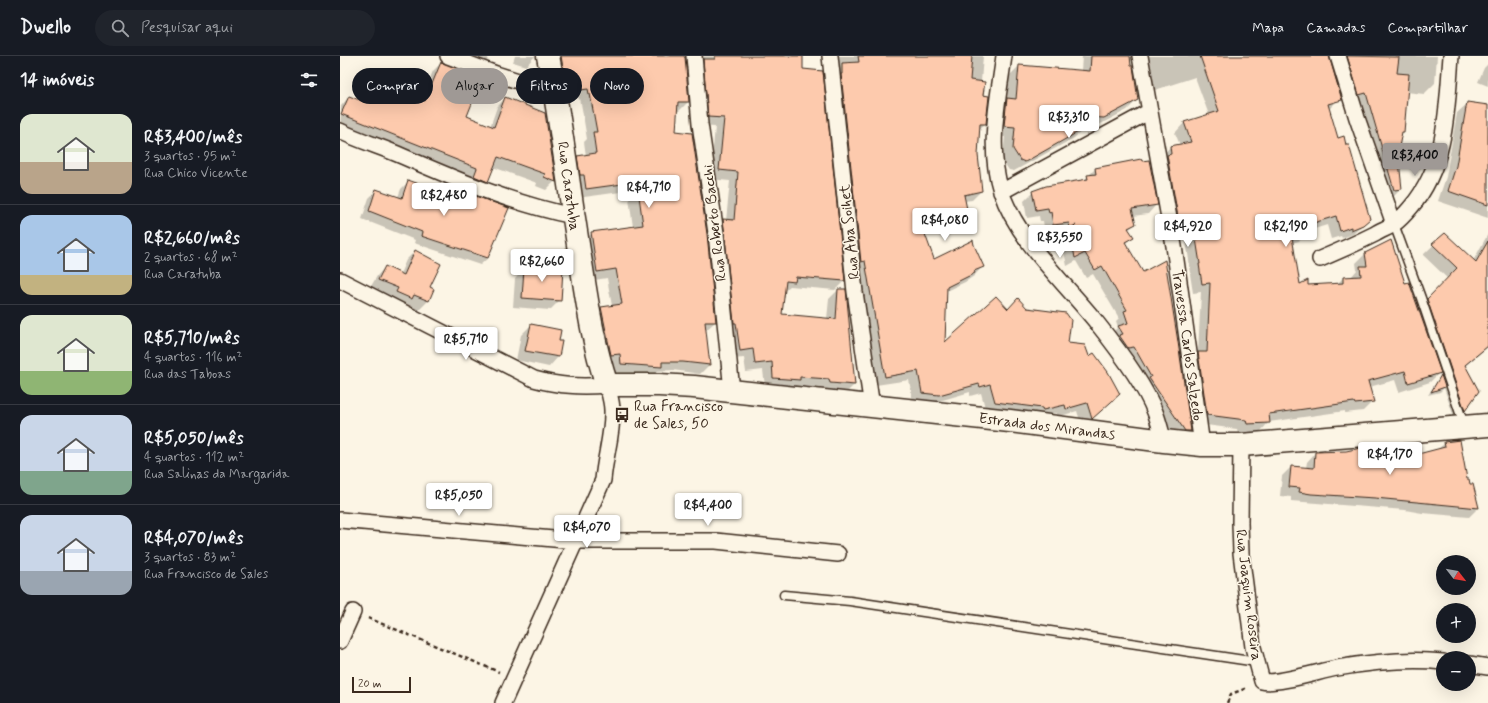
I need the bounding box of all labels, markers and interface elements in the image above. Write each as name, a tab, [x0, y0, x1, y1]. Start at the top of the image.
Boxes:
search box	[95, 10, 375, 46]
text: Dwello	[20, 15, 71, 40]
icon: search	[109, 17, 131, 39]
text: Pesquisar aqui	[141, 18, 233, 38]
text: Mapa	[1252, 19, 1284, 37]
text: Camadas	[1306, 19, 1365, 37]
text: Compartilhar	[1387, 19, 1468, 37]
chip: Comprar	[352, 68, 433, 104]
chip: Alugar	[441, 68, 508, 104]
chip: Filtros	[516, 68, 582, 104]
chip: Novo	[590, 68, 644, 104]
text: 14 imóveis	[20, 69, 94, 91]
icon: filters	[298, 69, 320, 91]
pin: R$3,310	[1032, 105, 1106, 139]
text: R$3,310	[1048, 109, 1090, 126]
text: R$3,400/mês	[144, 126, 242, 148]
icon: home	[52, 130, 100, 178]
street label: Rua Caratuba	[552, 140, 584, 232]
pin: R$3,400	[1378, 143, 1452, 177]
text: R$3,400	[1392, 147, 1438, 164]
text: 3 quartos · 95 m²	[144, 148, 236, 165]
street label: Rua Roberto Bacchi	[698, 163, 732, 282]
text: Rua Chico Vicente	[144, 165, 248, 182]
pin: R$4,710	[612, 175, 686, 209]
text: R$4,710	[627, 179, 671, 196]
pin: R$2,480	[407, 183, 481, 217]
street label: Rua Aba Soihet	[835, 183, 865, 280]
text: R$2,480	[421, 187, 467, 204]
pin: R$4,080	[908, 208, 982, 242]
text: R$4,080	[921, 212, 969, 229]
pin: R$4,920	[1151, 214, 1225, 248]
pin: R$2,190	[1249, 214, 1323, 248]
text: R$4,920	[1164, 218, 1212, 235]
text: R$2,190	[1264, 218, 1308, 235]
pin: R$3,550	[1023, 225, 1097, 259]
text: R$2,660/mês	[144, 227, 240, 249]
text: R$3,550	[1037, 229, 1083, 246]
icon: home	[52, 231, 100, 279]
text: 2 quartos · 68 m²	[144, 249, 237, 266]
pin: R$2,660	[505, 249, 579, 283]
text: R$2,660	[520, 253, 565, 270]
text: Rua Caratuba	[144, 266, 222, 283]
street label: Travessa Carlos Salzedo	[1166, 268, 1208, 422]
text: R$5,710/mês	[144, 327, 239, 349]
pin: R$5,710	[429, 327, 503, 361]
icon: home	[52, 331, 100, 379]
text: R$5,710	[444, 331, 488, 348]
text: 4 quartos · 116 m²	[144, 349, 242, 366]
text: Rua das Taboas	[144, 366, 231, 383]
place label: Rua Francisco de Sales, 50	[634, 397, 723, 434]
bus stop icon: Rua Francisco de Sales, 50	[613, 406, 631, 424]
street label: Estrada dos Mirandas	[977, 409, 1116, 445]
text: R$5,050/mês	[144, 427, 243, 449]
icon: home	[52, 431, 100, 479]
pin: R$4,170	[1353, 442, 1427, 476]
text: R$4,170	[1367, 446, 1413, 463]
text: 4 quartos · 112 m²	[144, 449, 244, 466]
text: Rua Salinas da Margarida	[144, 466, 289, 483]
pin: R$5,050	[422, 483, 496, 517]
text: R$5,050	[435, 487, 483, 504]
pin: R$4,400	[671, 493, 745, 527]
text: R$4,400	[684, 497, 732, 514]
pin: R$4,070	[550, 515, 624, 549]
text: R$4,070	[563, 519, 611, 536]
text: R$4,070/mês	[144, 527, 243, 549]
street label: Rua Joaquim Roseira	[1230, 528, 1266, 662]
icon: home	[52, 531, 100, 579]
text: 3 quartos · 83 m²	[144, 549, 236, 566]
north arrow	[1436, 555, 1476, 595]
map controls	[1436, 555, 1476, 691]
text: Rua Francisco de Sales	[144, 566, 268, 583]
button: +	[1436, 603, 1476, 643]
button: −	[1436, 651, 1476, 691]
scale bar	[352, 675, 411, 694]
text: 20 m	[358, 677, 381, 691]

